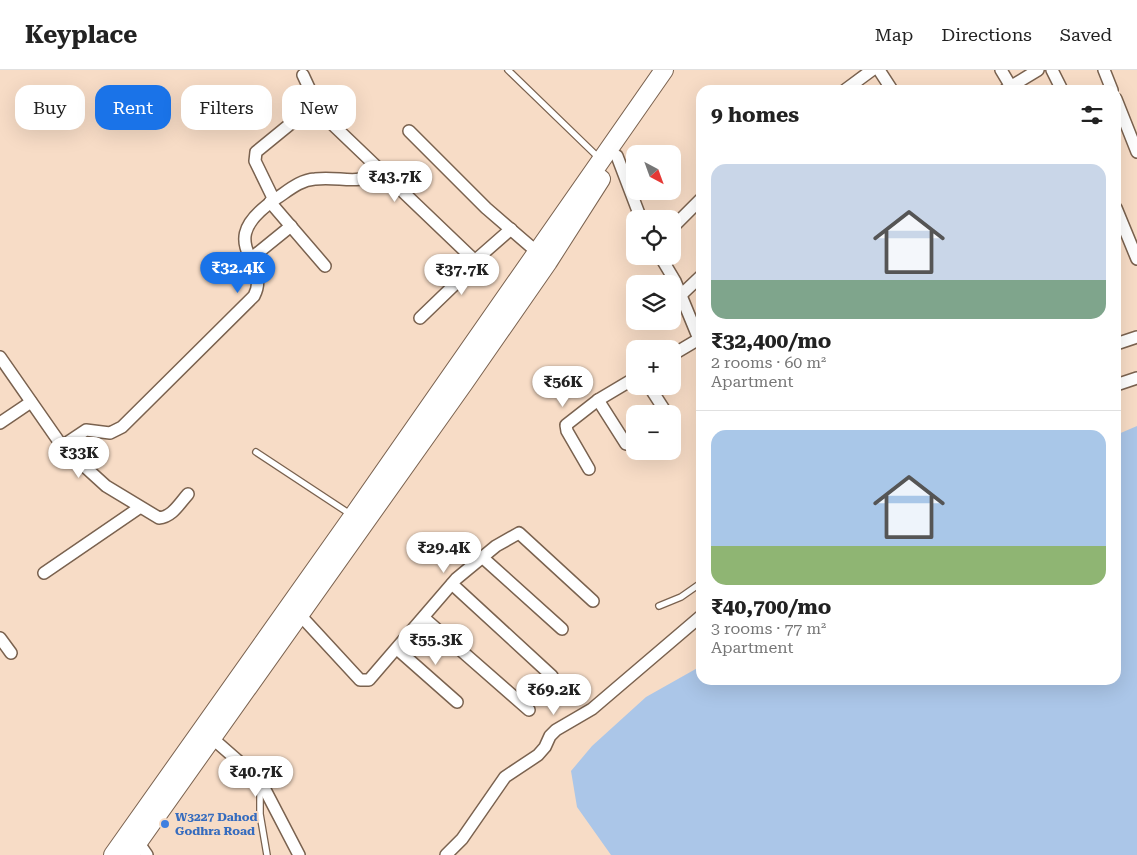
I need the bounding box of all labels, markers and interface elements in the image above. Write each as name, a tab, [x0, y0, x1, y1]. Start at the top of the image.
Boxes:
text: Keyplace	[25, 21, 137, 49]
text: Map	[875, 24, 913, 45]
text: Directions	[941, 24, 1032, 45]
text: Saved	[1060, 24, 1112, 45]
chip: Buy	[15, 85, 85, 130]
chip: Rent	[95, 85, 171, 130]
chip: Filters	[181, 85, 272, 130]
chip: New	[282, 85, 356, 130]
icon: filters	[1078, 101, 1106, 129]
text: 9 homes	[711, 103, 799, 127]
north arrow	[626, 145, 681, 200]
map controls	[626, 145, 681, 460]
pin: ₹43.7K	[354, 160, 436, 203]
text: ₹43.7K	[368, 167, 422, 186]
icon: home	[864, 197, 954, 287]
button: locate	[626, 210, 681, 265]
pin: ₹32.4K	[197, 252, 279, 294]
pin: ₹37.7K	[421, 254, 503, 296]
text: ₹32.4K	[211, 258, 265, 277]
text: ₹37.7K	[435, 260, 489, 279]
button: layers	[626, 275, 681, 330]
text: ₹32,400/mo	[711, 329, 831, 353]
button: +	[626, 340, 681, 395]
text: 2 rooms · 60 m²	[711, 353, 826, 372]
pin: ₹56K	[533, 366, 593, 408]
text: ₹56K	[543, 372, 583, 391]
text: Apartment	[711, 372, 794, 391]
button: −	[626, 405, 681, 460]
pin: ₹33K	[49, 436, 109, 479]
text: ₹33K	[59, 443, 99, 462]
icon: home	[864, 462, 954, 552]
pin: ₹29.4K	[403, 532, 485, 574]
text: ₹29.4K	[417, 538, 471, 557]
text: ₹40,700/mo	[711, 595, 831, 619]
text: 3 rooms · 77 m²	[711, 619, 826, 638]
pin: ₹55.3K	[395, 624, 477, 666]
text: ₹55.3K	[409, 630, 463, 649]
text: Apartment	[711, 638, 794, 657]
pin: ₹69.2K	[513, 674, 595, 716]
text: ₹69.2K	[527, 680, 581, 699]
pin: ₹40.7K	[215, 756, 297, 798]
text: ₹40.7K	[229, 762, 283, 781]
place label: W3227 Dahod Godhra Road	[175, 810, 258, 838]
marker: W3227 Dahod Godhra Road	[159, 818, 171, 830]

